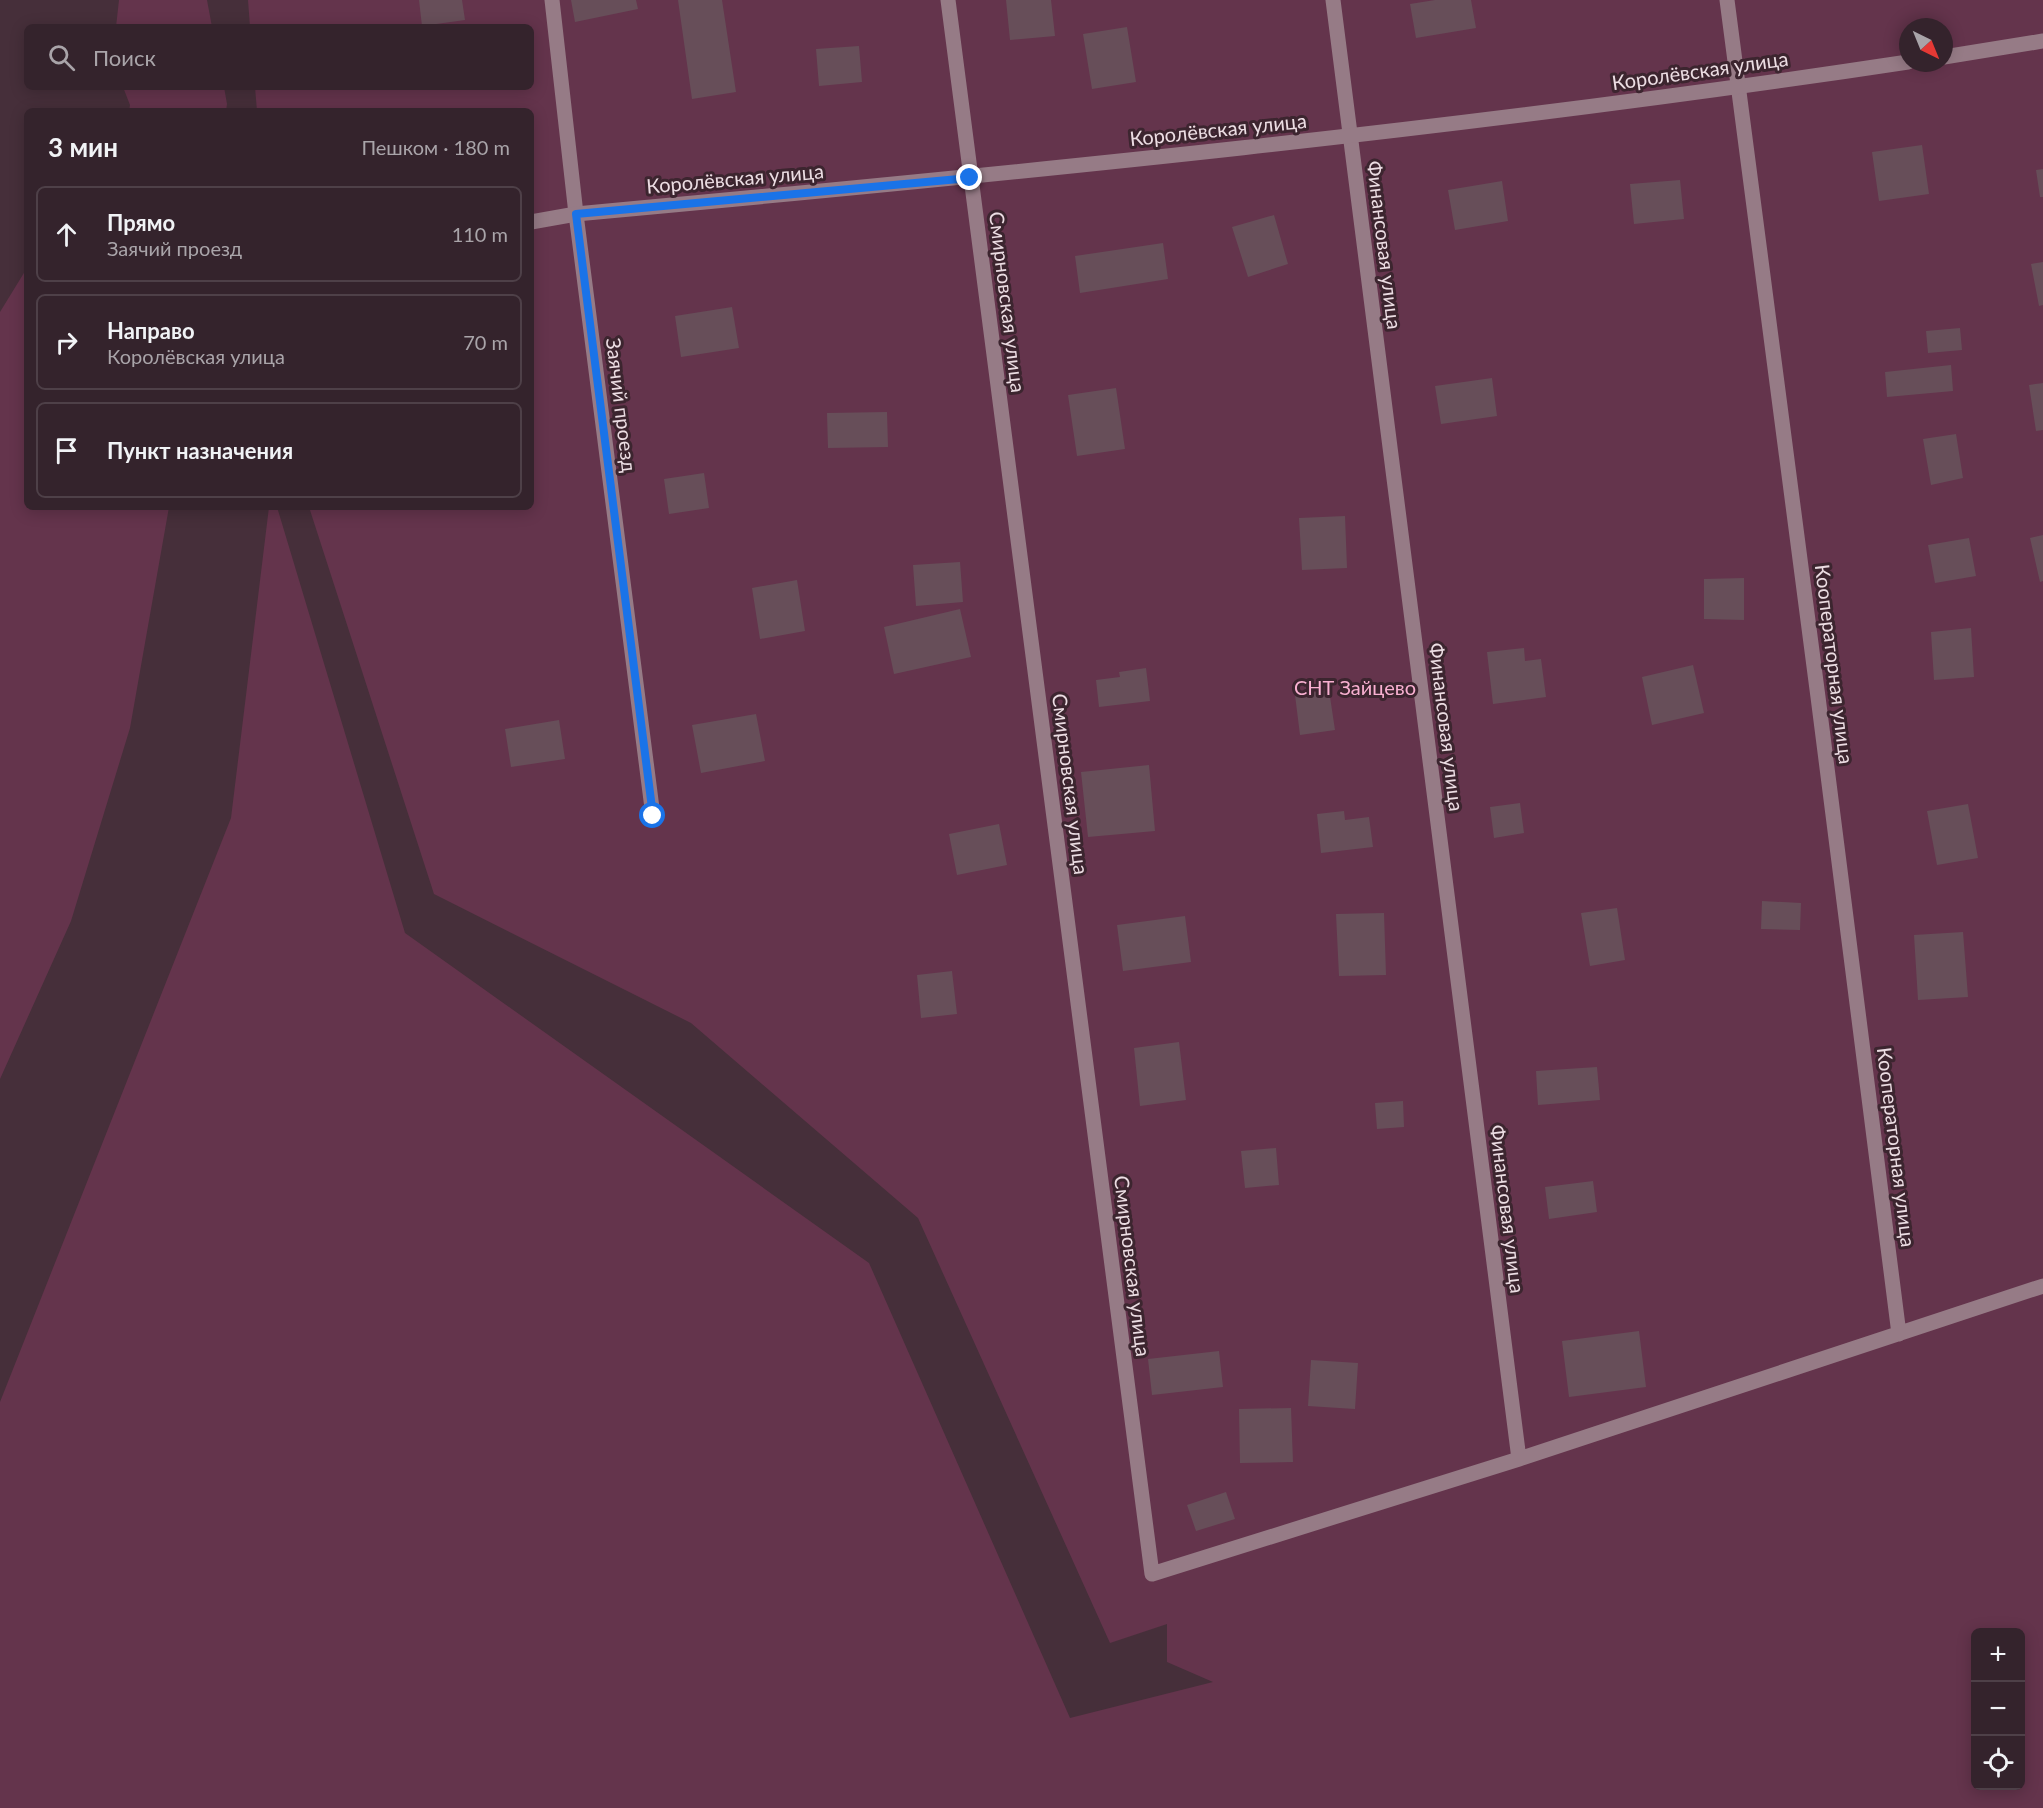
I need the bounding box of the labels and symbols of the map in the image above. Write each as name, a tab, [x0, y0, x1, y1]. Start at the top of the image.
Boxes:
north arrow	[1899, 18, 1953, 72]
street label: Королёвская улица	[1610, 46, 1790, 94]
street label: Королёвская улица	[1128, 108, 1308, 150]
street label: Королёвская улица	[645, 158, 825, 198]
street label: Финансовая улица	[1363, 159, 1407, 331]
route end	[956, 164, 982, 190]
street label: Смирновская улица	[985, 210, 1031, 394]
street label: Заячий проезд	[602, 336, 642, 474]
street label: Кооператорная улица	[1811, 563, 1859, 765]
street label: Финансовая улица	[1425, 641, 1469, 813]
park label: СНТ Зайцево	[1294, 675, 1416, 699]
street label: Смирновская улица	[1048, 692, 1094, 876]
route start	[639, 802, 665, 828]
street label: Кооператорная улица	[1873, 1046, 1921, 1248]
street label: Финансовая улица	[1486, 1123, 1530, 1295]
street label: Смирновская улица	[1110, 1174, 1156, 1358]

